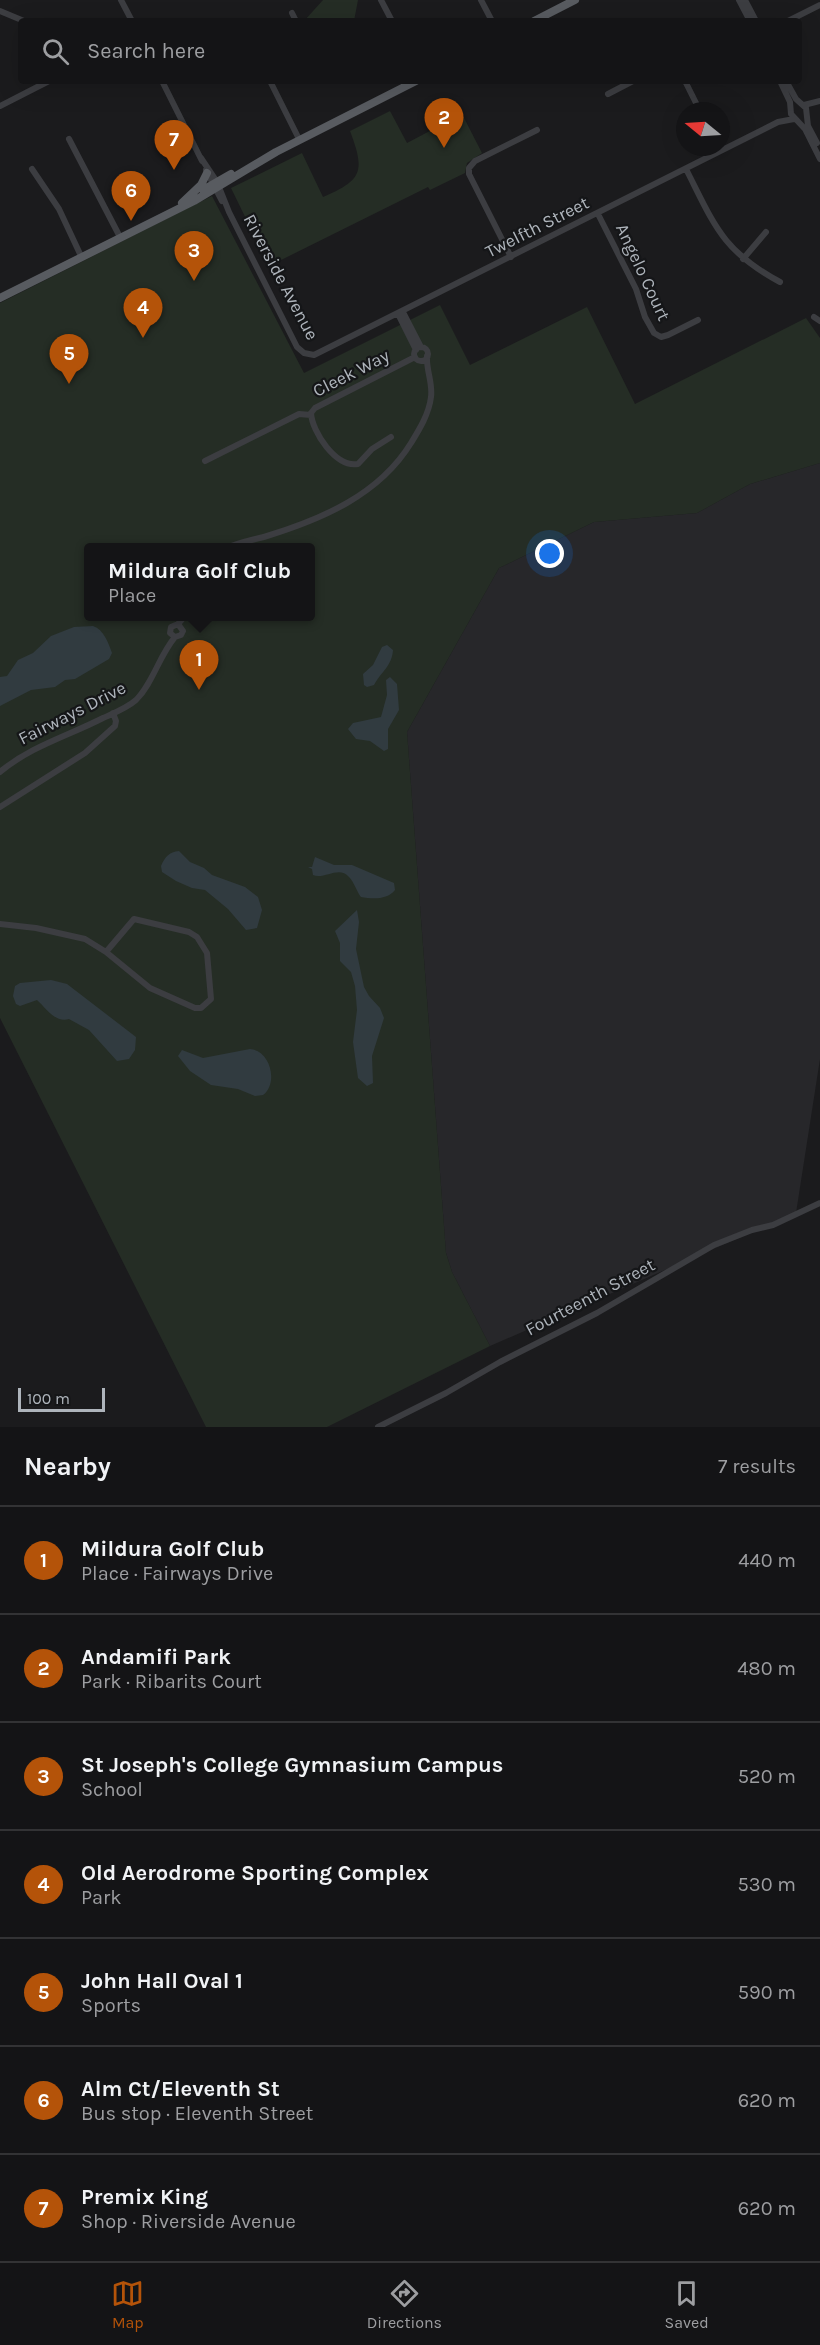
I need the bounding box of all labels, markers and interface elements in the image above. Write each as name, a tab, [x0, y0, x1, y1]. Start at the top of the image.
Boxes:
search box	[18, 18, 802, 84]
icon: search	[39, 35, 72, 68]
text: Search here	[87, 38, 205, 64]
pin: 2	[424, 98, 464, 148]
north arrow	[676, 102, 730, 156]
pin: 7	[154, 120, 194, 170]
pin: 6	[112, 172, 150, 221]
street label: Twelfth Street	[481, 191, 593, 263]
street label: Riverside Avenue	[239, 210, 323, 344]
street label: Angelo Court	[611, 220, 675, 324]
pin: 3	[174, 232, 214, 281]
pin: 4	[124, 288, 162, 338]
pin: 5	[50, 334, 88, 384]
street label: Cleek Way	[309, 344, 393, 402]
your location	[535, 539, 564, 568]
popup	[84, 543, 315, 621]
text: Mildura Golf Club	[108, 558, 291, 584]
text: Place	[108, 584, 156, 607]
pin: 1	[180, 640, 218, 690]
street label: Fairways Drive	[14, 676, 130, 750]
street label: Fourteenth Street	[521, 1253, 659, 1340]
scale bar	[18, 1385, 105, 1412]
text: 100 m	[27, 1389, 70, 1408]
text: Nearby	[24, 1451, 111, 1482]
text: 7 results	[718, 1455, 796, 1478]
text: Mildura Golf Club	[81, 1536, 264, 1562]
text: 1	[40, 1549, 47, 1572]
text: 440 m	[738, 1549, 796, 1572]
text: Place · Fairways Drive	[81, 1562, 273, 1585]
text: Andamifi Park	[81, 1644, 231, 1670]
text: 2	[37, 1657, 50, 1680]
text: 480 m	[737, 1657, 796, 1680]
text: Park · Ribarits Court	[81, 1670, 262, 1693]
text: St Joseph's College Gymnasium Campus	[81, 1752, 503, 1778]
text: 3	[37, 1765, 50, 1788]
text: 520 m	[738, 1765, 796, 1788]
text: School	[81, 1778, 143, 1801]
text: Old Aerodrome Sporting Complex	[81, 1860, 429, 1886]
text: 4	[38, 1873, 49, 1896]
text: 530 m	[738, 1873, 796, 1896]
text: Park	[81, 1886, 122, 1909]
text: John Hall Oval 1	[81, 1968, 243, 1994]
text: 5	[38, 1981, 49, 2004]
text: 590 m	[738, 1981, 796, 2004]
text: Sports	[81, 1994, 141, 2017]
text: Alm Ct/Eleventh St	[81, 2076, 280, 2102]
text: 6	[37, 2089, 50, 2112]
text: 620 m	[738, 2089, 796, 2112]
text: Bus stop · Eleventh Street	[81, 2102, 313, 2125]
text: Premix King	[81, 2184, 208, 2210]
text: 7	[39, 2197, 48, 2220]
text: 620 m	[738, 2197, 796, 2220]
text: Shop · Riverside Avenue	[81, 2210, 296, 2233]
tab: Map	[111, 2277, 144, 2332]
tab: Directions	[367, 2277, 442, 2332]
tab: Saved	[665, 2277, 709, 2332]

